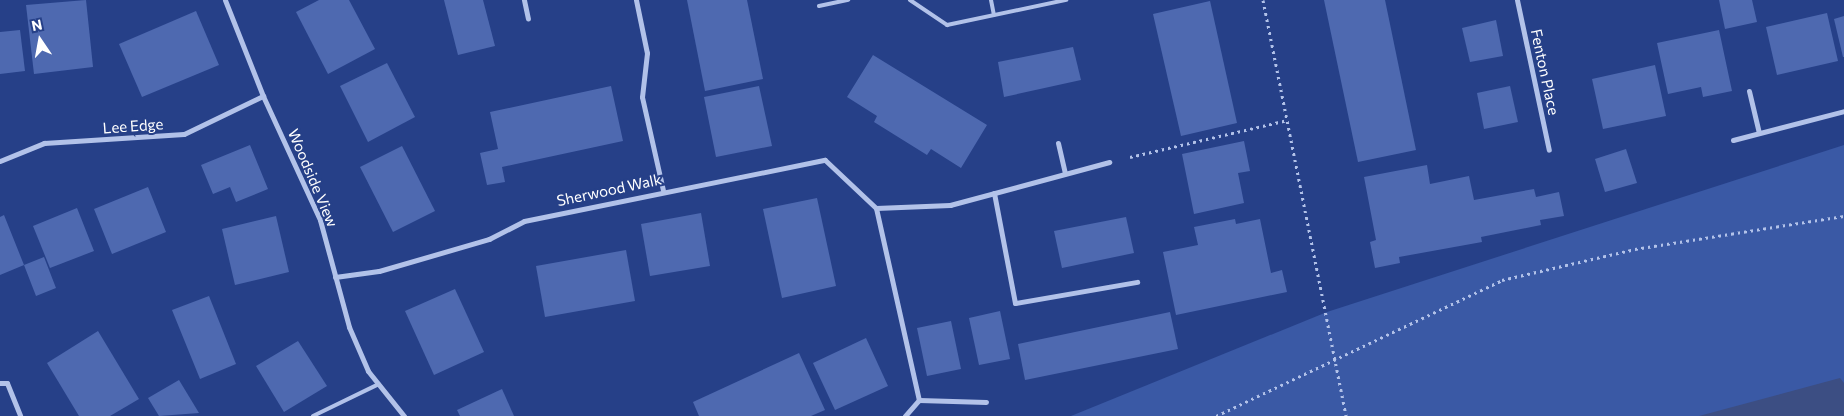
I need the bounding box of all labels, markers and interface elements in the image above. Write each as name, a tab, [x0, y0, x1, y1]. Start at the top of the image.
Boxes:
north arrow	[15, 15, 65, 65]
text: N	[30, 15, 44, 34]
street label: Fenton Place	[1527, 27, 1563, 117]
street label: Lee Edge	[102, 115, 164, 137]
street label: Woodside View	[284, 126, 342, 230]
street label: Sherwood Walk	[555, 170, 663, 210]

